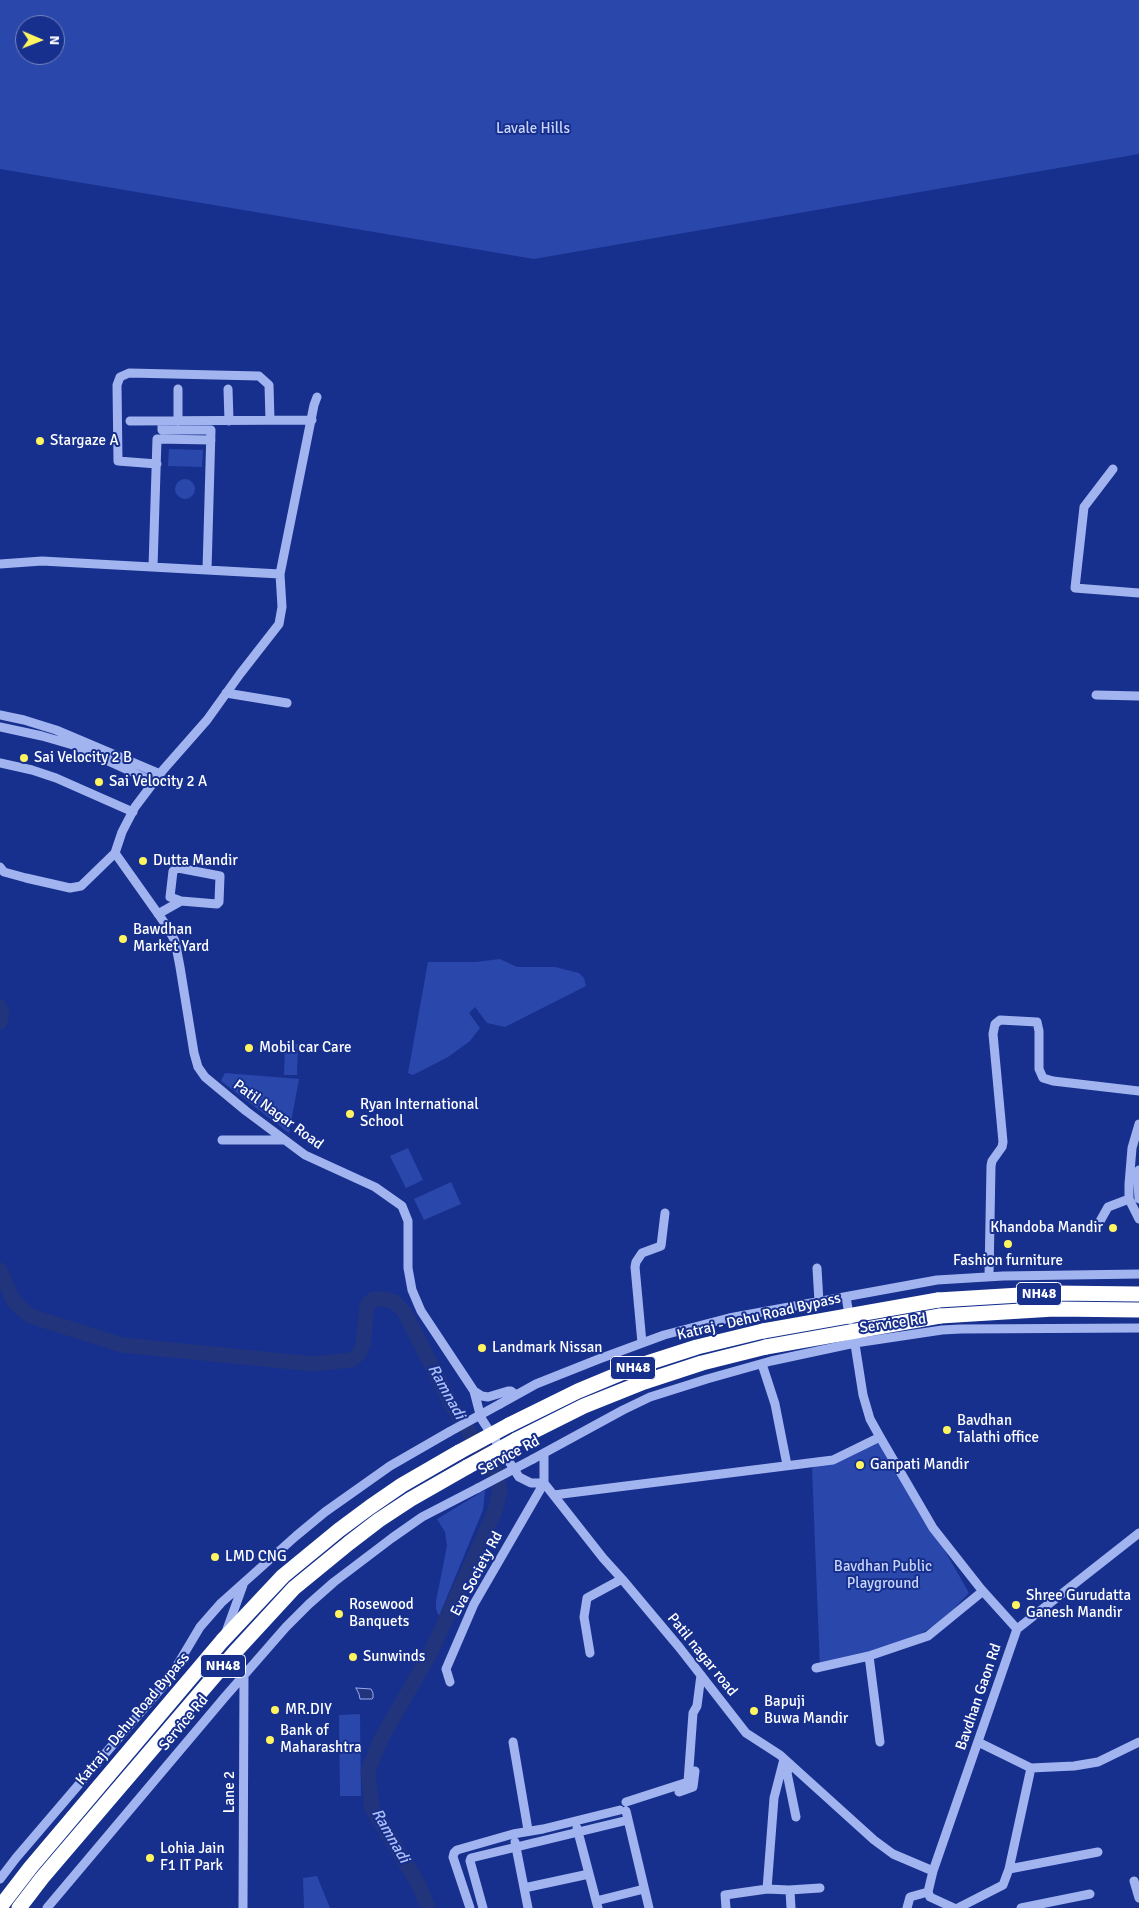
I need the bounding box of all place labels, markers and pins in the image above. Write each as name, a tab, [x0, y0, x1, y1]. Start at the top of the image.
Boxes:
place label: Stargaze A	[50, 432, 119, 450]
marker: Stargaze A	[34, 435, 46, 447]
place label: Sai Velocity 2 B	[34, 749, 132, 767]
marker: Sai Velocity 2 B	[18, 752, 30, 764]
place label: Sai Velocity 2 A	[109, 773, 207, 791]
marker: Sai Velocity 2 A	[93, 776, 105, 788]
place label: Dutta Mandir	[153, 852, 238, 870]
marker: Dutta Mandir	[137, 855, 149, 867]
place label: Bawdhan Market Yard	[133, 921, 209, 956]
marker: Bawdhan Market Yard	[117, 933, 129, 945]
place label: Mobil car Care	[259, 1039, 351, 1057]
marker: Mobil car Care	[243, 1042, 255, 1054]
place label: Ryan International School	[360, 1096, 479, 1131]
marker: Ryan International School	[344, 1108, 356, 1120]
place label: Khandoba Mandir	[990, 1219, 1103, 1237]
marker: Khandoba Mandir	[1107, 1222, 1119, 1234]
marker: Fashion furniture	[1002, 1238, 1014, 1250]
place label: Fashion furniture	[953, 1252, 1063, 1270]
place label: Landmark Nissan	[492, 1339, 602, 1357]
marker: Landmark Nissan	[476, 1342, 488, 1354]
place label: Bavdhan Talathi office	[957, 1412, 1039, 1447]
marker: Bavdhan Talathi office	[941, 1424, 953, 1436]
place label: Ganpati Mandir	[870, 1456, 969, 1474]
marker: Ganpati Mandir	[854, 1459, 866, 1471]
place label: LMD CNG	[225, 1548, 287, 1566]
marker: LMD CNG	[209, 1551, 221, 1563]
place label: Shree Gurudatta Ganesh Mandir	[1026, 1587, 1131, 1622]
place label: Rosewood Banquets	[349, 1596, 414, 1631]
marker: Shree Gurudatta Ganesh Mandir	[1010, 1599, 1022, 1611]
marker: Rosewood Banquets	[333, 1608, 345, 1620]
place label: Sunwinds	[363, 1648, 425, 1666]
marker: Sunwinds	[347, 1651, 359, 1663]
place label: Bapuji Buwa Mandir	[764, 1693, 848, 1728]
place label: MR.DIY	[285, 1701, 332, 1719]
marker: MR.DIY	[269, 1704, 281, 1716]
marker: Bapuji Buwa Mandir	[748, 1705, 760, 1717]
place label: Bank of Maharashtra	[280, 1722, 362, 1757]
marker: Bank of Maharashtra	[264, 1734, 276, 1746]
place label: Lohia Jain F1 IT Park	[160, 1840, 225, 1875]
marker: Lohia Jain F1 IT Park	[144, 1852, 156, 1864]

